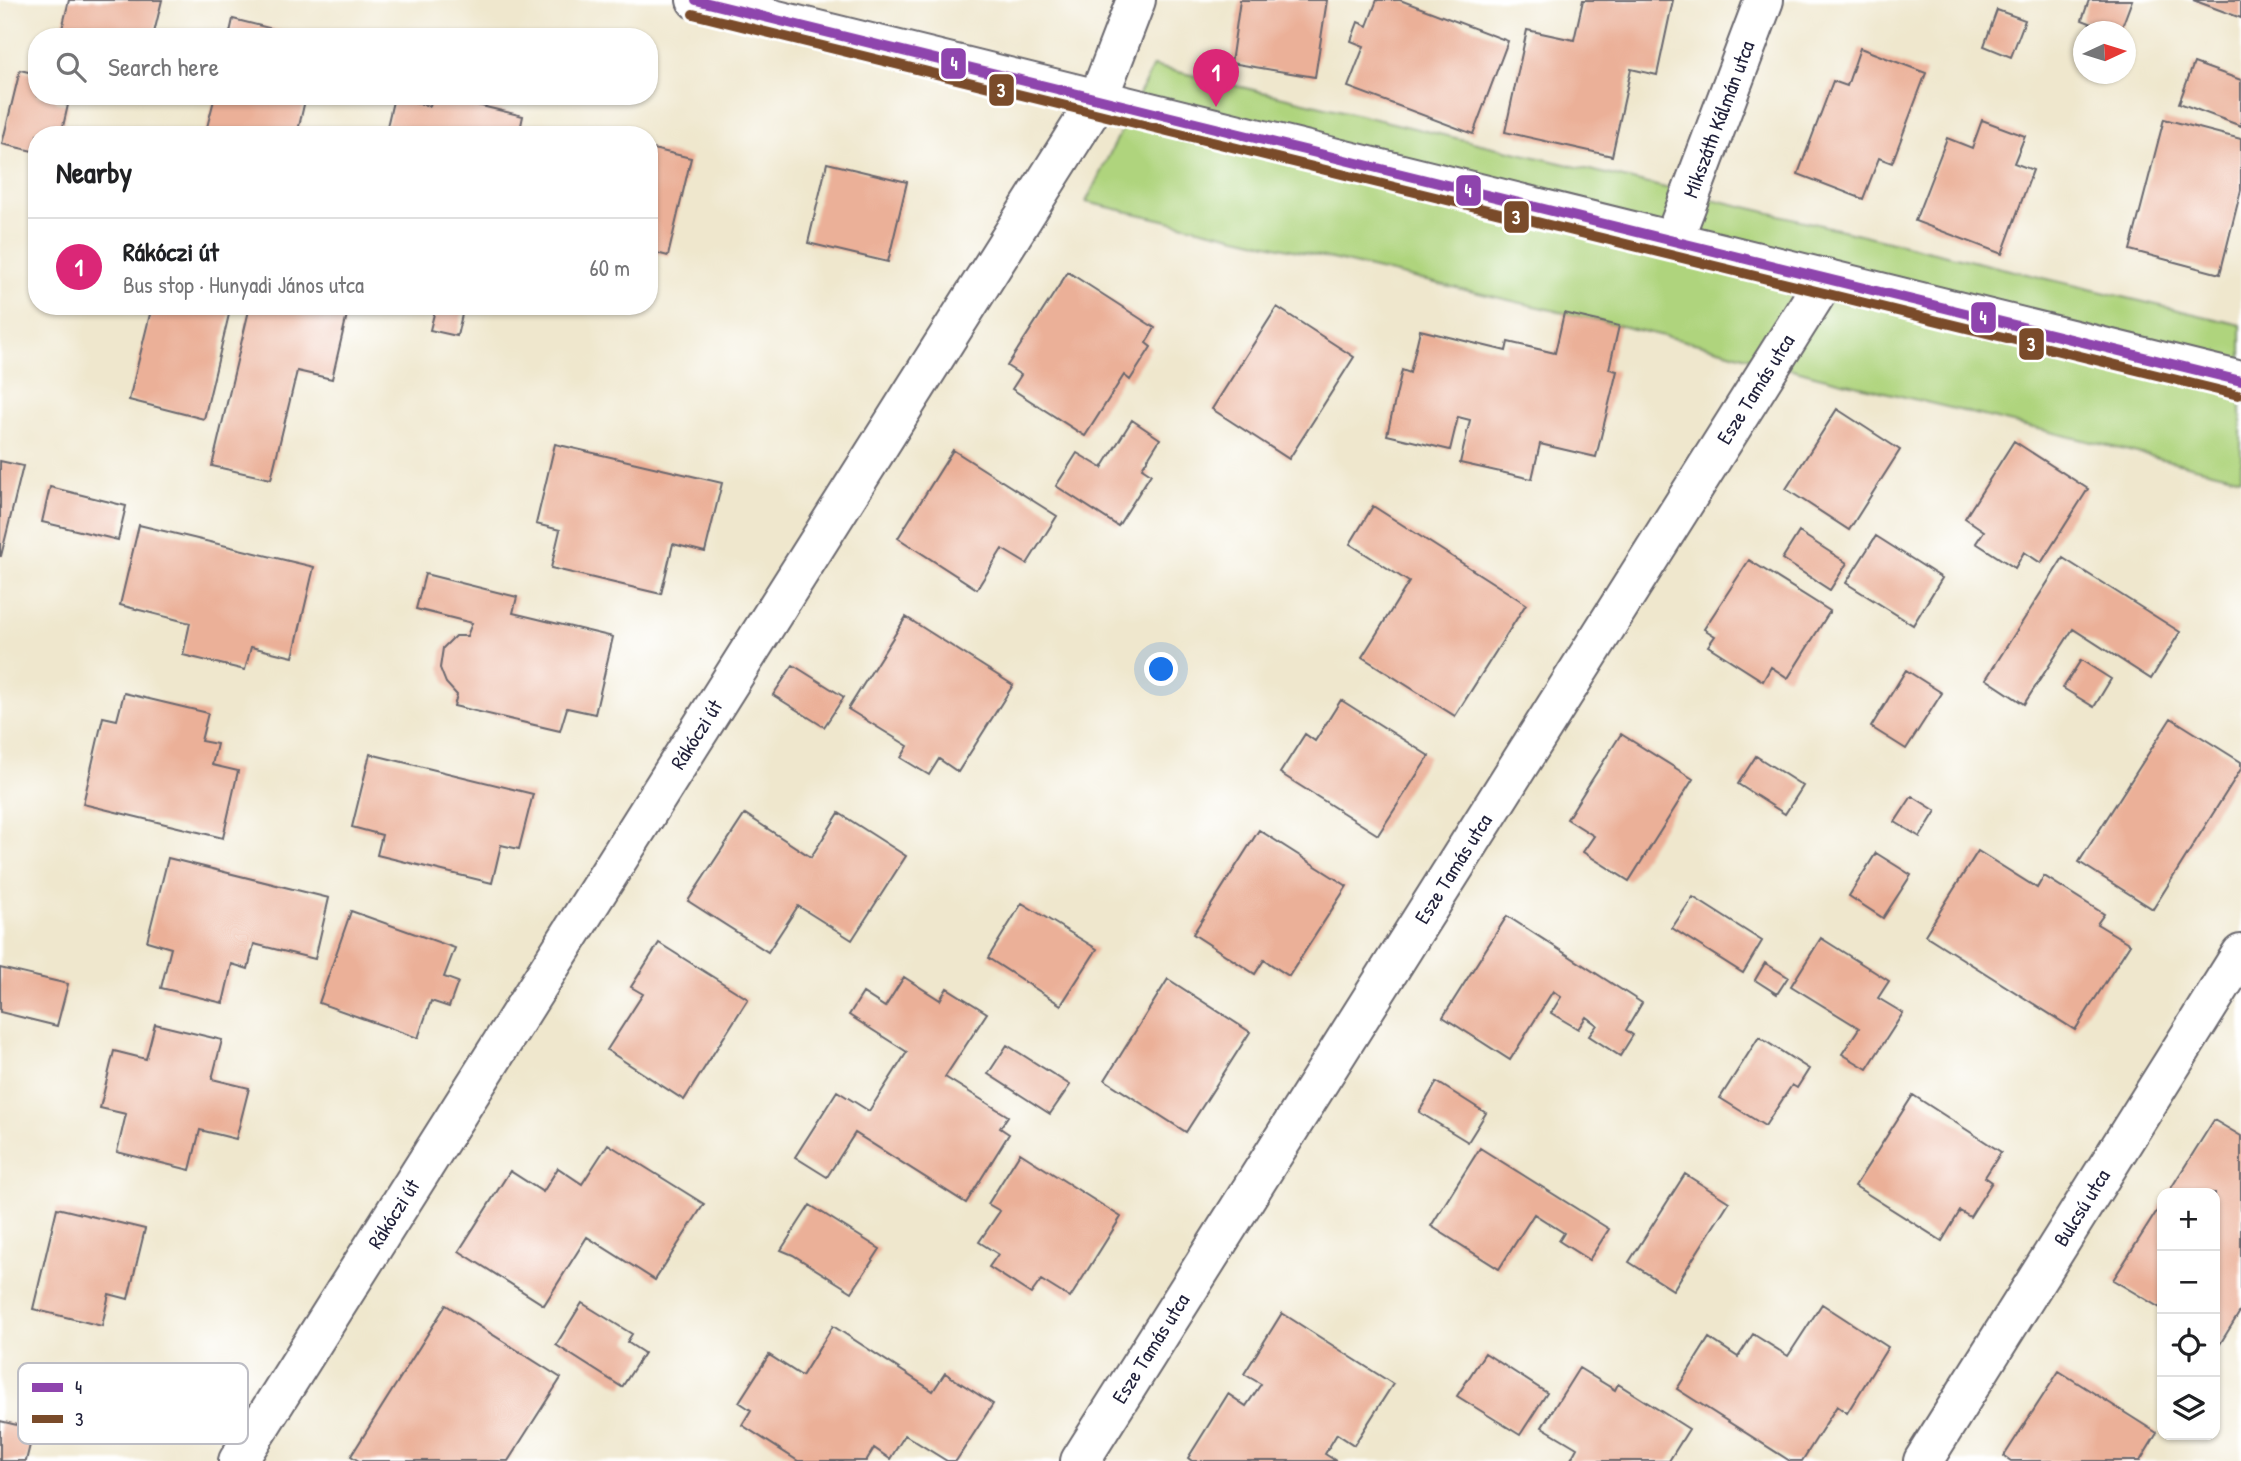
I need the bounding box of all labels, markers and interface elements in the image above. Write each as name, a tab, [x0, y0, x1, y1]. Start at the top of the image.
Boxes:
north arrow	[2073, 21, 2136, 84]
search box	[28, 28, 658, 105]
street label: Mikszáth Kálmán utca	[1676, 36, 1761, 202]
line badge: 4	[940, 47, 967, 80]
icon: search	[52, 48, 90, 86]
text: Search here	[108, 49, 219, 84]
pin: 1	[1193, 49, 1239, 107]
text: 4	[950, 50, 958, 76]
line badge: 3	[988, 73, 1015, 107]
text: 3	[997, 77, 1006, 103]
text: Nearby	[56, 152, 132, 192]
line badge: 4	[1455, 174, 1482, 207]
text: 4	[1464, 177, 1472, 203]
line badge: 3	[1503, 200, 1530, 234]
text: 3	[1512, 204, 1521, 230]
text: Rákóczi út	[123, 234, 219, 269]
text: 1	[75, 252, 83, 283]
text: 60 m	[590, 252, 630, 283]
text: Bus stop · Hunyadi János utca	[123, 269, 364, 300]
line badge: 4	[1970, 301, 1997, 334]
text: 4	[1979, 304, 1987, 330]
line badge: 3	[2018, 327, 2045, 361]
street label: Esze Tamás utca	[1710, 328, 1801, 450]
text: 3	[2027, 331, 2036, 357]
your location	[1144, 652, 1178, 686]
street label: Rákóczi út	[663, 693, 730, 775]
street label: Esze Tamás utca	[1407, 808, 1499, 929]
street label: Bulcsú utca	[2046, 1163, 2117, 1252]
street label: Rákóczi út	[361, 1173, 427, 1254]
map controls	[2157, 1188, 2220, 1440]
button: +	[2157, 1188, 2220, 1251]
button: −	[2157, 1251, 2220, 1314]
street label: Esze Tamás utca	[1105, 1288, 1196, 1409]
button: locate	[2157, 1314, 2220, 1377]
legend	[18, 1363, 248, 1444]
text: 4	[75, 1374, 82, 1400]
button: layers	[2157, 1377, 2220, 1440]
text: 3	[75, 1406, 84, 1432]

